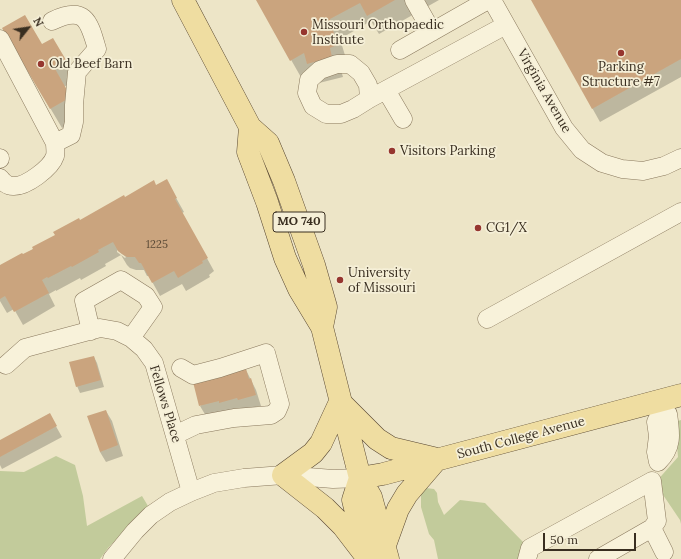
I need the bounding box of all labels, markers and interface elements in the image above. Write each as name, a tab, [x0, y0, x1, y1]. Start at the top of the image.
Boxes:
north arrow	[8, 8, 48, 48]
text: N	[30, 15, 47, 29]
place label: Missouri Orthopaedic Institute	[312, 17, 444, 48]
marker: Missouri Orthopaedic Institute	[299, 27, 309, 37]
street label: Virginia Avenue	[514, 46, 574, 136]
marker: Parking Structure #7	[616, 48, 626, 58]
place label: Old Beef Barn	[49, 56, 132, 72]
marker: Old Beef Barn	[36, 59, 46, 69]
place label: Parking Structure #7	[582, 59, 660, 90]
place label: Visitors Parking	[400, 143, 495, 159]
marker: Visitors Parking	[387, 146, 397, 156]
road number: MO 740	[273, 212, 325, 232]
place label: CG1/X	[486, 220, 527, 236]
marker: CG1/X	[473, 223, 483, 233]
house number: 1225	[146, 238, 168, 252]
place label: University of Missouri	[348, 265, 416, 296]
marker: University of Missouri	[335, 275, 345, 285]
street label: Fellows Place	[146, 363, 184, 445]
street label: South College Avenue	[455, 413, 587, 463]
scale bar	[545, 525, 638, 551]
text: 50 m	[550, 532, 578, 547]

